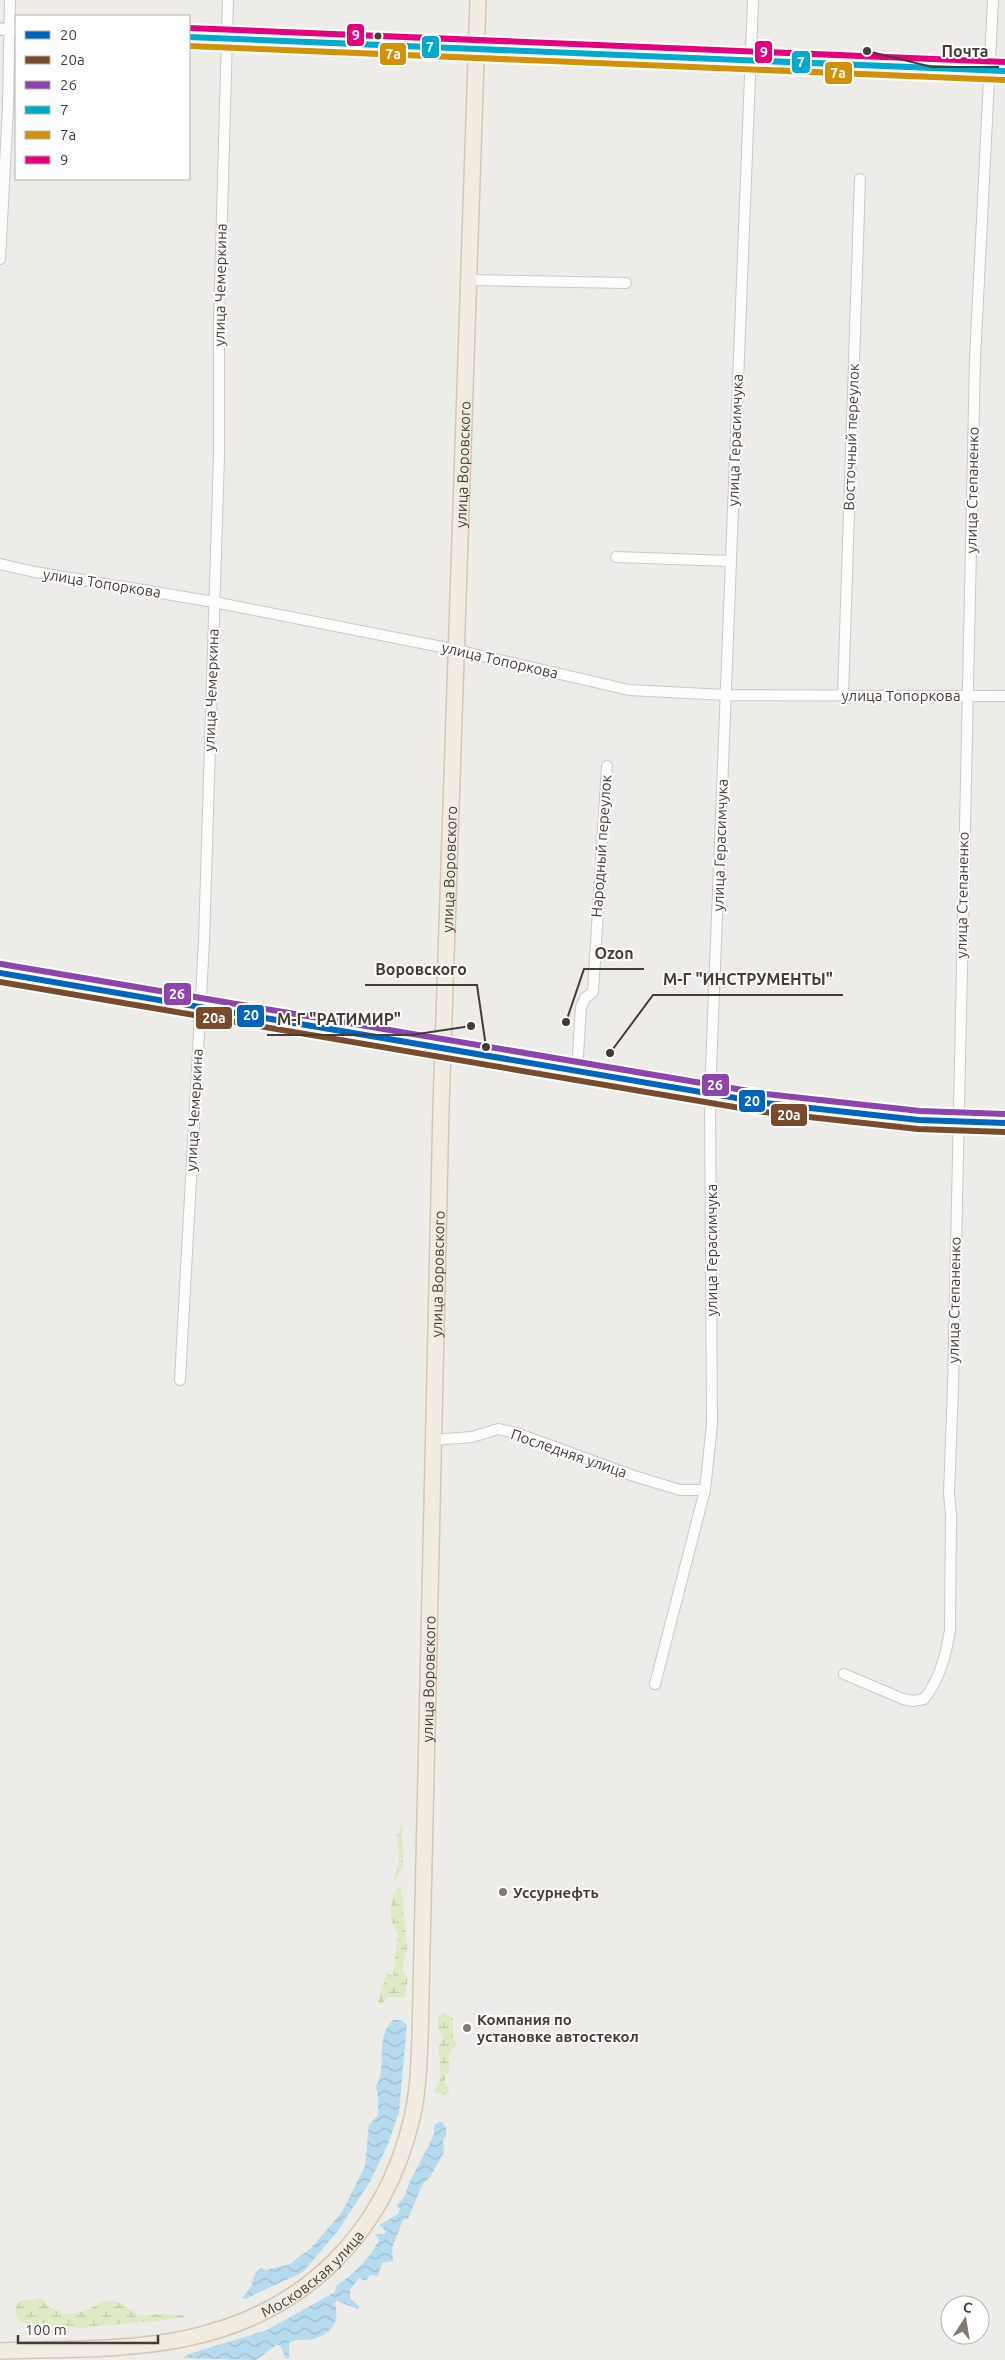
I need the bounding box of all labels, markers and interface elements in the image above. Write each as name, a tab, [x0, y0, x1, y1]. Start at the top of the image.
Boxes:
legend	[15, 15, 190, 180]
line badge: 9	[346, 23, 365, 47]
text: 20	[60, 26, 77, 43]
text: 9	[352, 27, 360, 43]
unlabelled marker	[373, 31, 383, 41]
line badge: 7	[421, 35, 440, 59]
callout: Почта	[932, 36, 999, 67]
text: 7	[426, 39, 434, 55]
line badge: 9	[754, 40, 773, 64]
line badge: 7а	[379, 42, 407, 66]
text: Почта	[942, 42, 988, 60]
text: 9	[760, 44, 768, 60]
text: 7а	[385, 46, 401, 62]
line badge: 7	[791, 50, 811, 74]
text: 20а	[60, 51, 85, 68]
text: 7	[797, 54, 805, 70]
line badge: 7а	[824, 61, 853, 85]
text: 7а	[830, 65, 846, 81]
text: 26	[60, 76, 77, 93]
text: 7	[60, 101, 68, 118]
text: 7а	[60, 126, 76, 143]
text: 9	[60, 151, 68, 168]
street label: улица Чемеркина	[210, 223, 230, 347]
street label: Восточный переулок	[840, 363, 862, 511]
street label: улица Герасимчука	[724, 373, 746, 507]
street label: улица Воровского	[452, 401, 473, 528]
street label: улица Степаненко	[962, 427, 982, 553]
street label: улица Топоркова	[42, 565, 162, 601]
street label: улица Чемеркина	[200, 628, 222, 752]
street label: улица Топоркова	[440, 638, 560, 682]
street label: улица Топоркова	[841, 687, 961, 704]
street label: Народный переулок	[588, 774, 614, 918]
street label: улица Герасимчука	[709, 778, 731, 912]
street label: улица Воровского	[438, 806, 460, 933]
street label: улица Степаненко	[952, 832, 972, 958]
callout: Ozon	[584, 938, 644, 969]
text: Ozon	[594, 944, 634, 962]
callout: Воровского	[365, 954, 477, 985]
text: Воровского	[375, 960, 467, 978]
callout: М-Г "ИНСТРУМЕНТЫ"	[653, 964, 843, 995]
text: М-Г "ИНСТРУМЕНТЫ"	[663, 970, 833, 988]
line badge: 26	[163, 982, 192, 1006]
text: 26	[169, 986, 185, 1002]
line badge: 20	[236, 1004, 265, 1028]
callout: М-Г "РАТИМИР"	[267, 1004, 411, 1035]
line badge: 20а	[195, 1006, 233, 1030]
text: 20	[243, 1007, 259, 1023]
text: 20а	[202, 1010, 226, 1026]
text: М-Г "РАТИМИР"	[277, 1010, 401, 1028]
street label: улица Чемеркина	[182, 1048, 206, 1172]
line badge: 26	[701, 1073, 730, 1097]
text: 26	[707, 1077, 723, 1093]
line badge: 20	[738, 1089, 766, 1113]
text: 20	[744, 1093, 760, 1109]
line badge: 20а	[770, 1103, 808, 1127]
text: 20а	[777, 1107, 801, 1123]
street label: улица Герасимчука	[703, 1184, 720, 1316]
street label: улица Воровского	[427, 1210, 447, 1338]
street label: улица Степаненко	[944, 1237, 964, 1363]
street label: Последняя улица	[509, 1425, 629, 1481]
street label: улица Воровского	[418, 1615, 438, 1742]
place label: Уссурнефть	[513, 1884, 599, 1901]
marker: Уссурнефть	[497, 1886, 509, 1898]
place label: Компания по установке автостекол	[477, 2011, 639, 2045]
marker: Компания по установке автостекол	[461, 2022, 473, 2034]
street label: Московская улица	[258, 2227, 367, 2320]
north arrow	[940, 2295, 990, 2345]
text: С	[962, 2299, 974, 2316]
scale bar	[18, 2312, 158, 2344]
text: 100 m	[25, 2321, 67, 2338]

